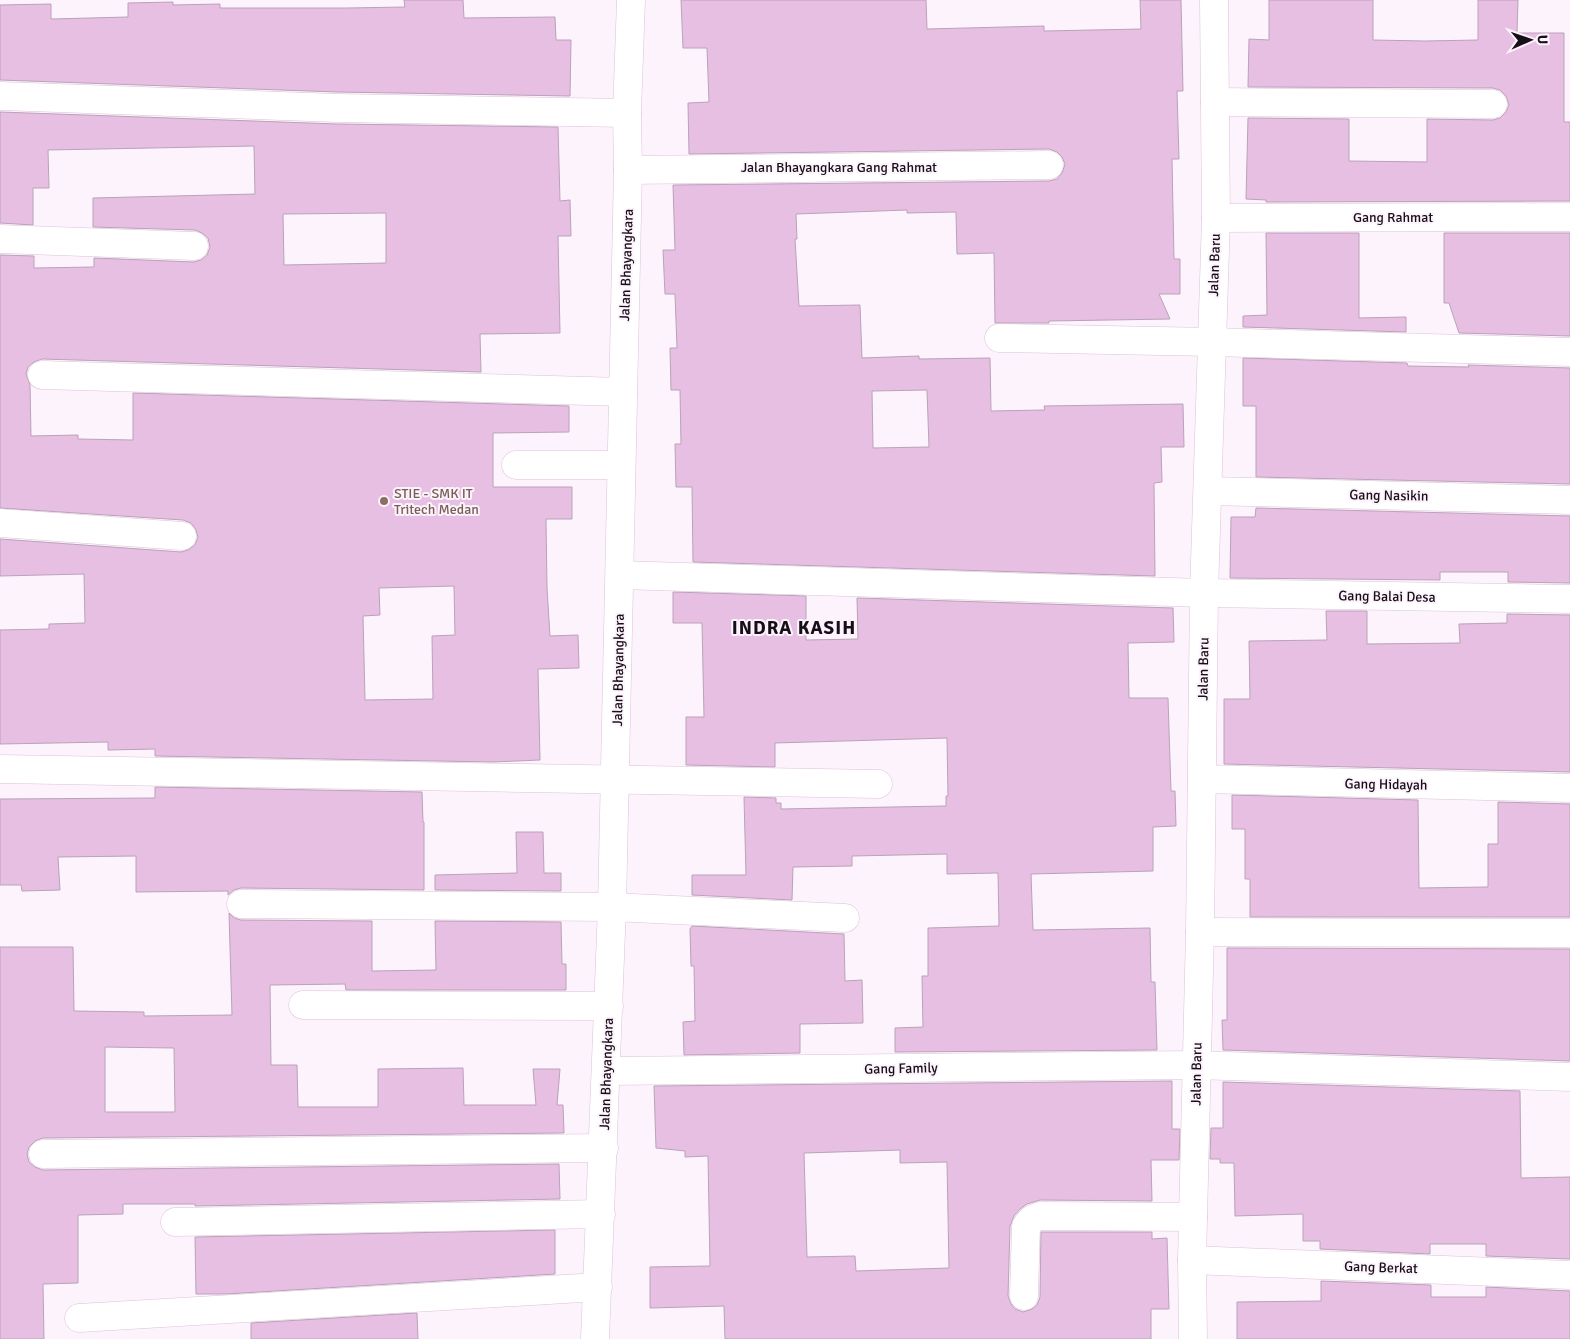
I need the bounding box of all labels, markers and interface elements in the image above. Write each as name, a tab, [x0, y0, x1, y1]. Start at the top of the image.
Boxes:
north arrow	[1505, 15, 1555, 65]
text: U	[1534, 35, 1551, 45]
street label: Jalan Bhayangkara Gang Rahmat	[741, 159, 937, 176]
street label: Jalan Bhayangkara	[616, 208, 637, 322]
street label: Gang Rahmat	[1353, 209, 1433, 226]
street label: Jalan Baru	[1205, 233, 1224, 297]
place label: STIE - SMK IT Tritech Medan	[394, 485, 479, 518]
street label: Gang Nasikin	[1349, 486, 1429, 505]
marker: STIE - SMK IT Tritech Medan	[378, 495, 390, 507]
street label: Gang Balai Desa	[1338, 587, 1436, 606]
street label: Jalan Bhayangkara	[609, 614, 628, 727]
district label: INDRA KASIH	[732, 616, 856, 640]
street label: Jalan Baru	[1194, 637, 1213, 701]
street label: Gang Hidayah	[1344, 775, 1428, 794]
street label: Jalan Bhayangkara	[596, 1017, 617, 1131]
street label: Jalan Baru	[1187, 1042, 1206, 1106]
street label: Gang Family	[864, 1059, 938, 1078]
street label: Gang Berkat	[1344, 1258, 1418, 1277]

